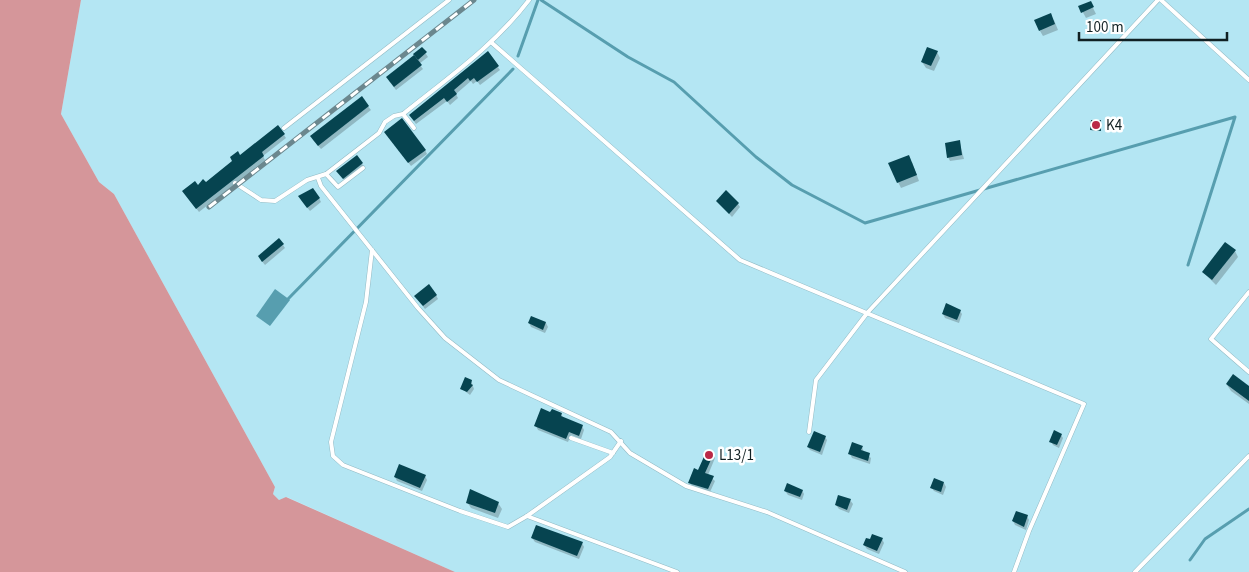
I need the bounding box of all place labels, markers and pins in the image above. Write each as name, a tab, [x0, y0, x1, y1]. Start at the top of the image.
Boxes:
place label: K4	[1106, 115, 1123, 136]
marker: K4	[1090, 119, 1102, 131]
place label: L13/1	[719, 445, 754, 466]
marker: L13/1	[703, 449, 715, 461]

